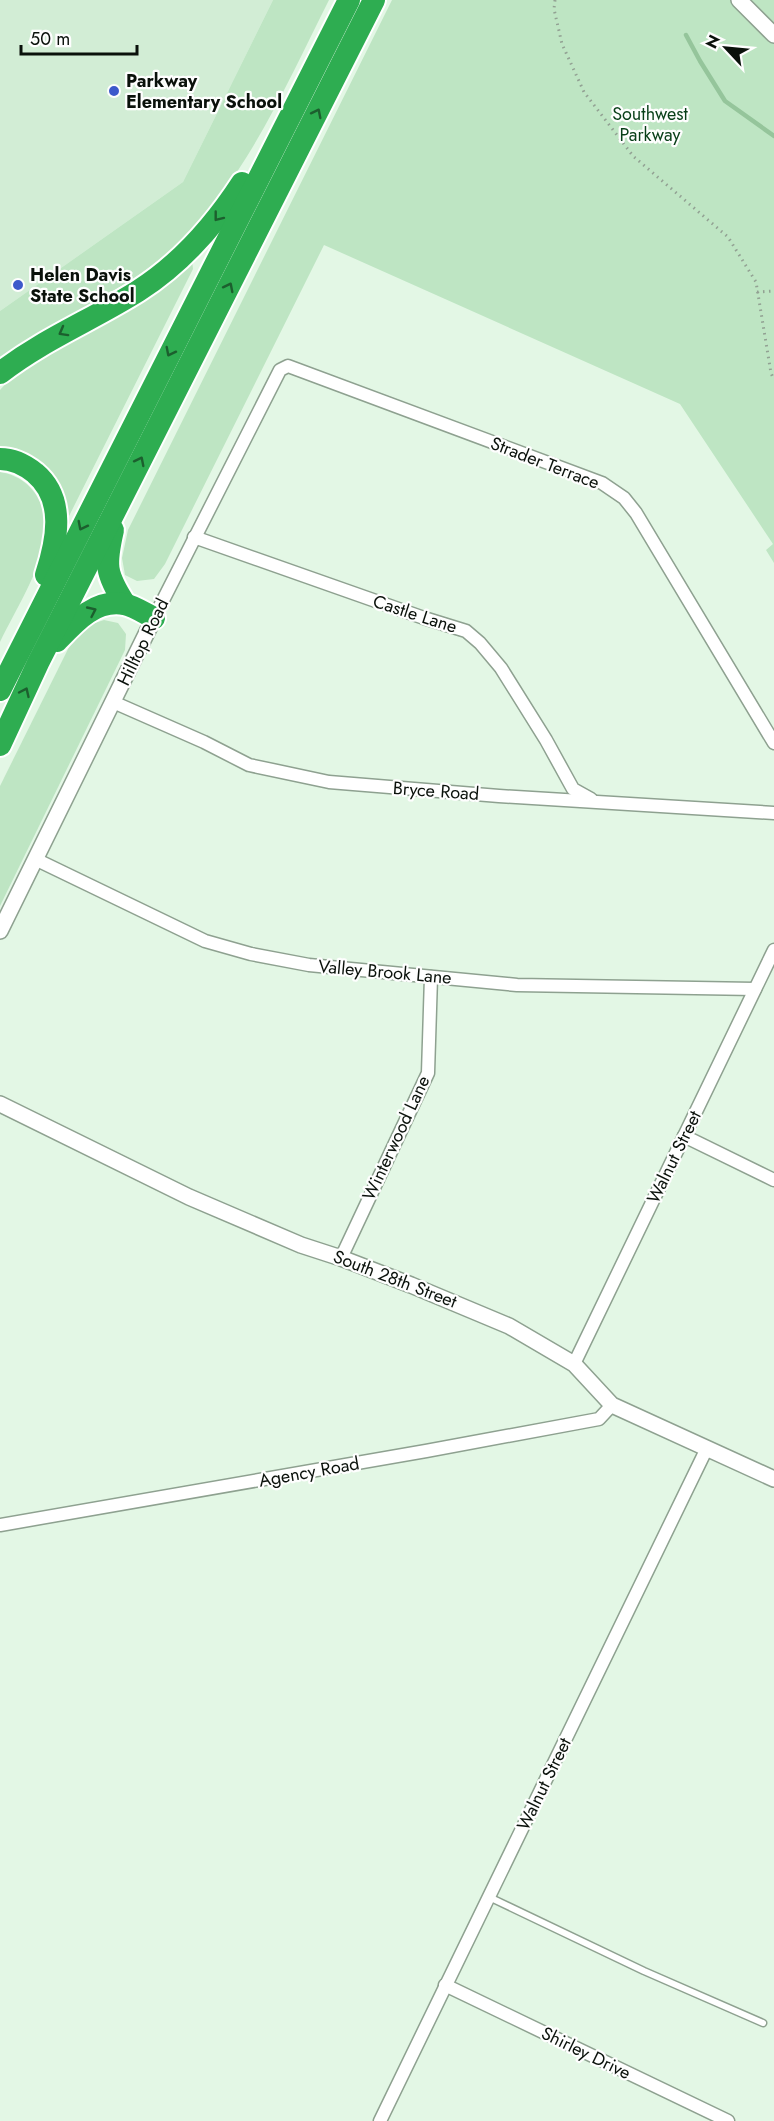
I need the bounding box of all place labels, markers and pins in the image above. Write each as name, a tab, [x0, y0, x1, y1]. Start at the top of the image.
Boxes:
place label: Parkway Elementary School	[126, 68, 282, 115]
marker: Parkway Elementary School	[107, 84, 121, 98]
place label: Helen Davis State School	[30, 262, 135, 309]
marker: Helen Davis State School	[11, 278, 25, 292]

